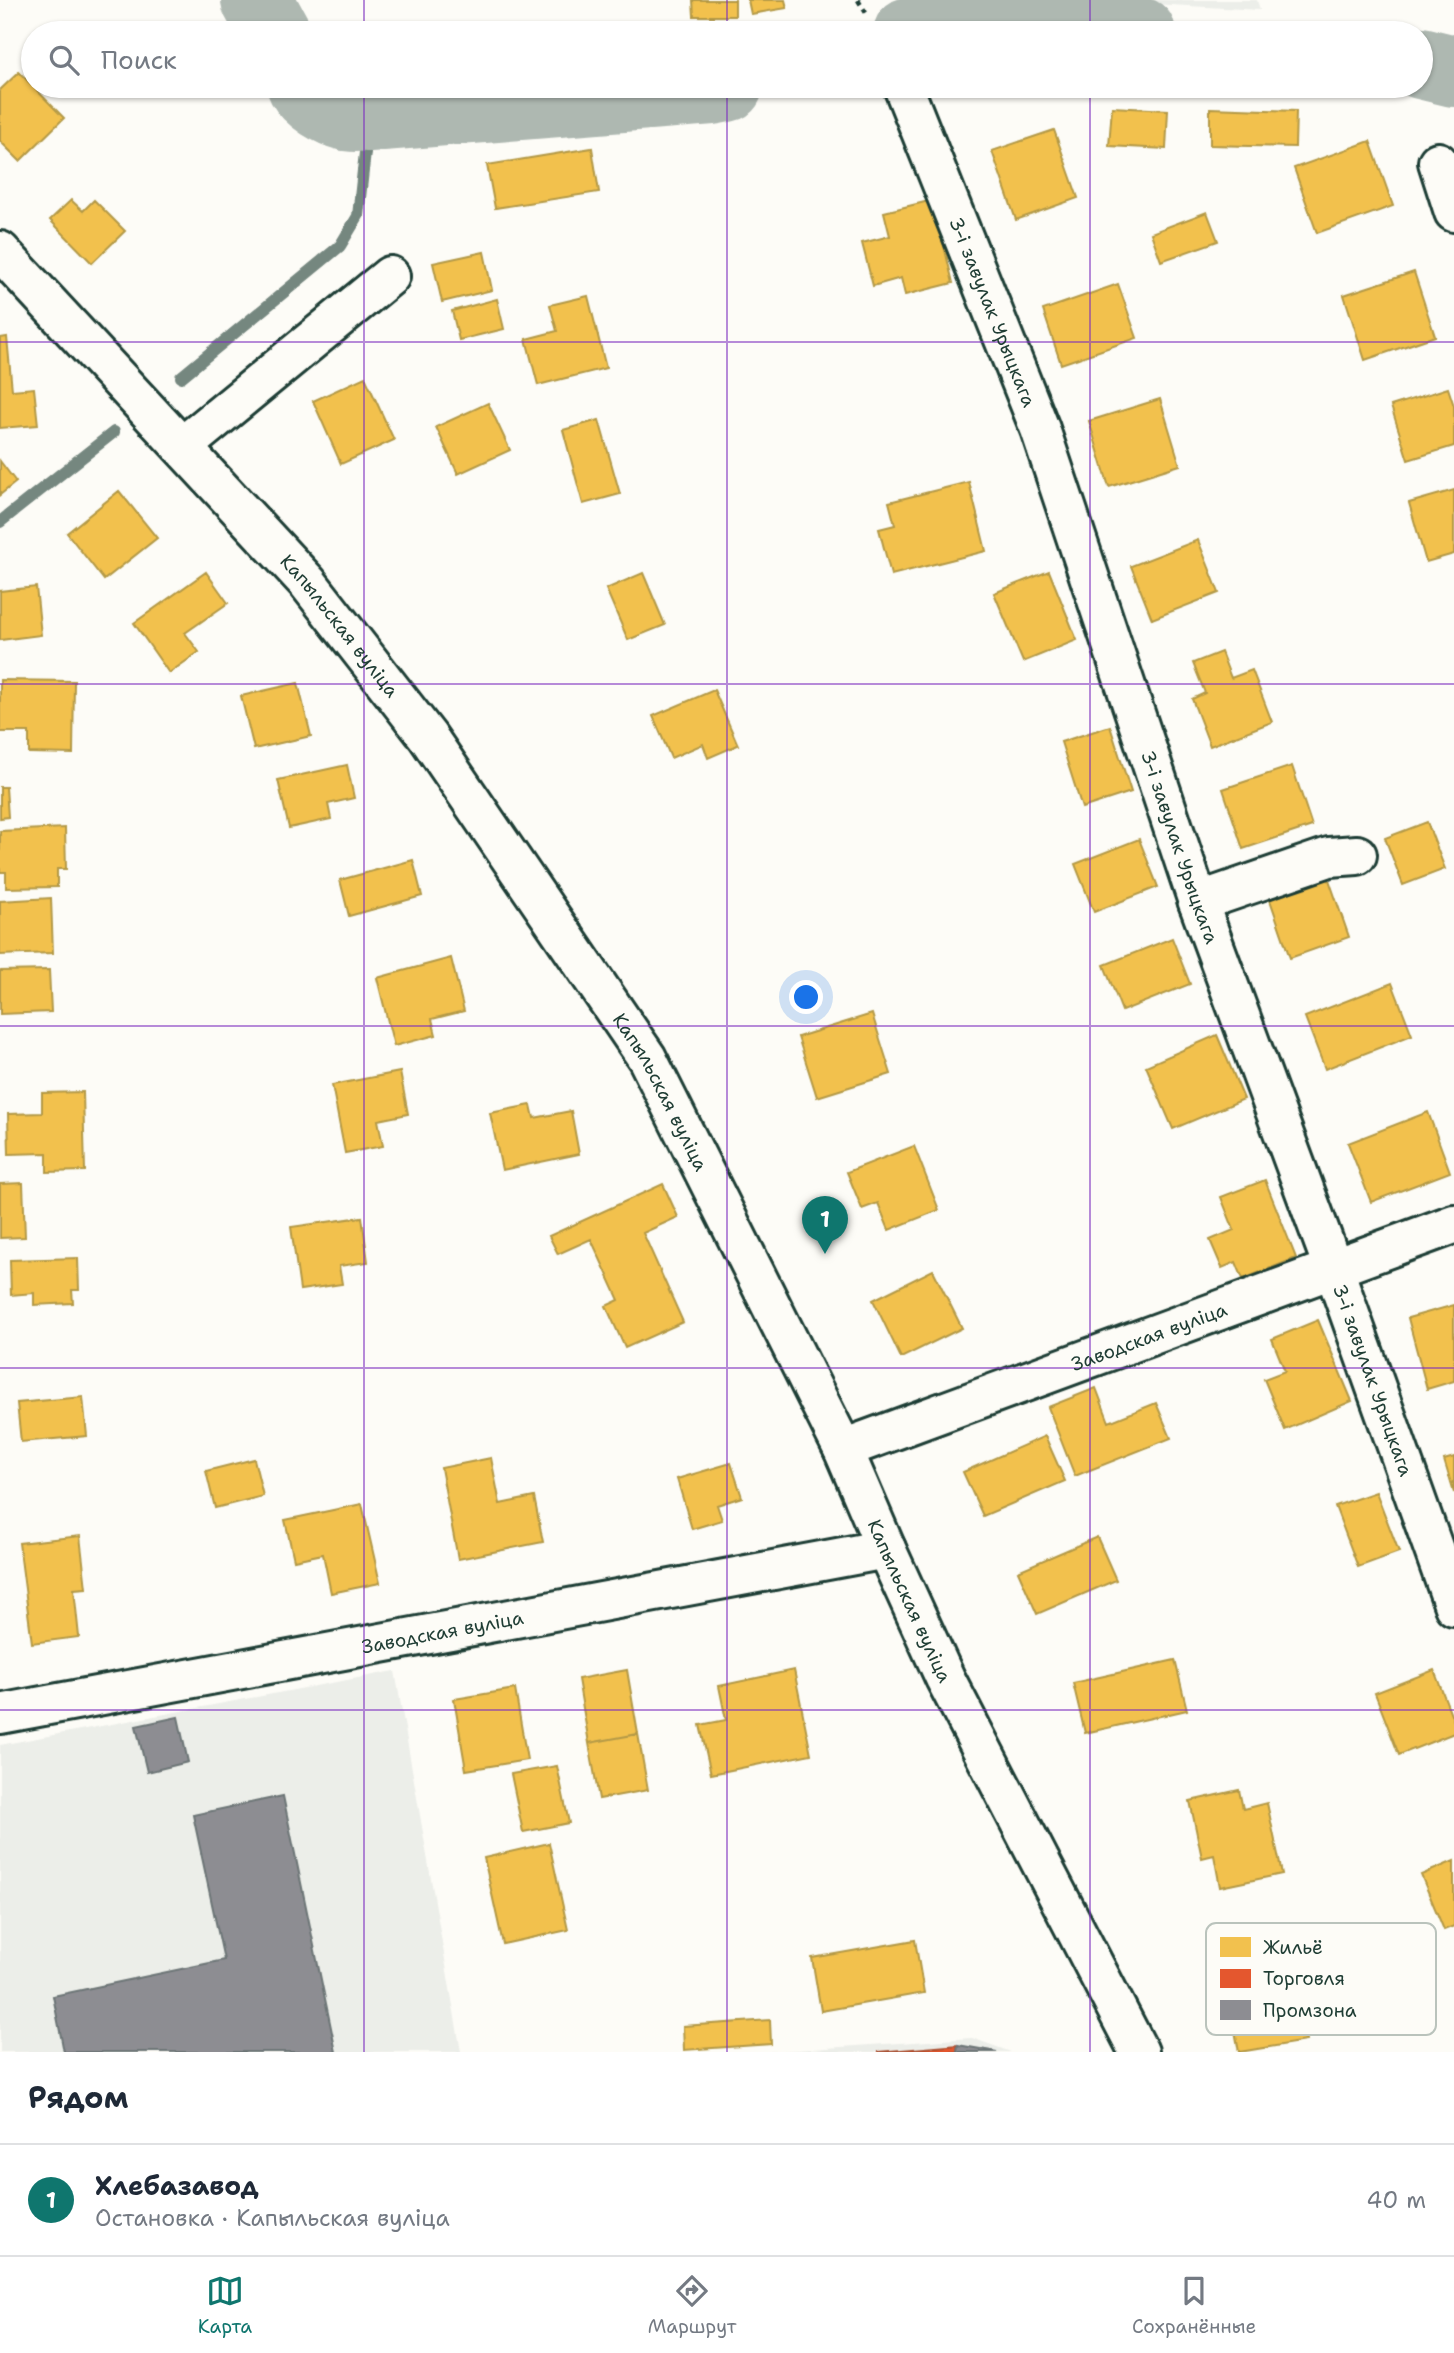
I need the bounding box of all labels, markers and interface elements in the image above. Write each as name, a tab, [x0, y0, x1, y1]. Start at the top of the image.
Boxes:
search box	[21, 21, 1433, 98]
icon: search	[45, 41, 83, 79]
text: Поиск	[101, 42, 177, 77]
street label: 3-і завулак Урыцкага	[943, 213, 1042, 411]
street label: Капыльская вуліца	[275, 549, 405, 703]
street label: 3-і завулак Урыцкага	[1135, 747, 1224, 947]
your location	[789, 980, 823, 1014]
street label: Капыльская вуліца	[607, 1008, 714, 1175]
pin: 1	[802, 1196, 848, 1254]
street label: 3-і завулак Урыцкага	[1327, 1281, 1419, 1480]
street label: Заводская вуліца	[1068, 1297, 1231, 1377]
street label: Капыльская вуліца	[862, 1516, 957, 1687]
street label: Заводская вуліца	[360, 1605, 526, 1659]
legend	[1206, 1923, 1436, 2035]
text: Жильё	[1263, 1935, 1323, 1960]
text: Торговля	[1263, 1966, 1345, 1991]
text: Промзона	[1263, 1998, 1357, 2023]
text: Рядом	[28, 2077, 128, 2118]
text: Хлебазавод	[95, 2168, 259, 2203]
text: 1	[46, 2185, 56, 2215]
text: 40 m	[1366, 2185, 1426, 2215]
text: Остановка · Капыльская вуліца	[95, 2203, 450, 2233]
tab: Карта	[198, 2272, 252, 2339]
tab: Маршрут	[648, 2272, 736, 2339]
tab: Сохранённые	[1132, 2272, 1256, 2339]

